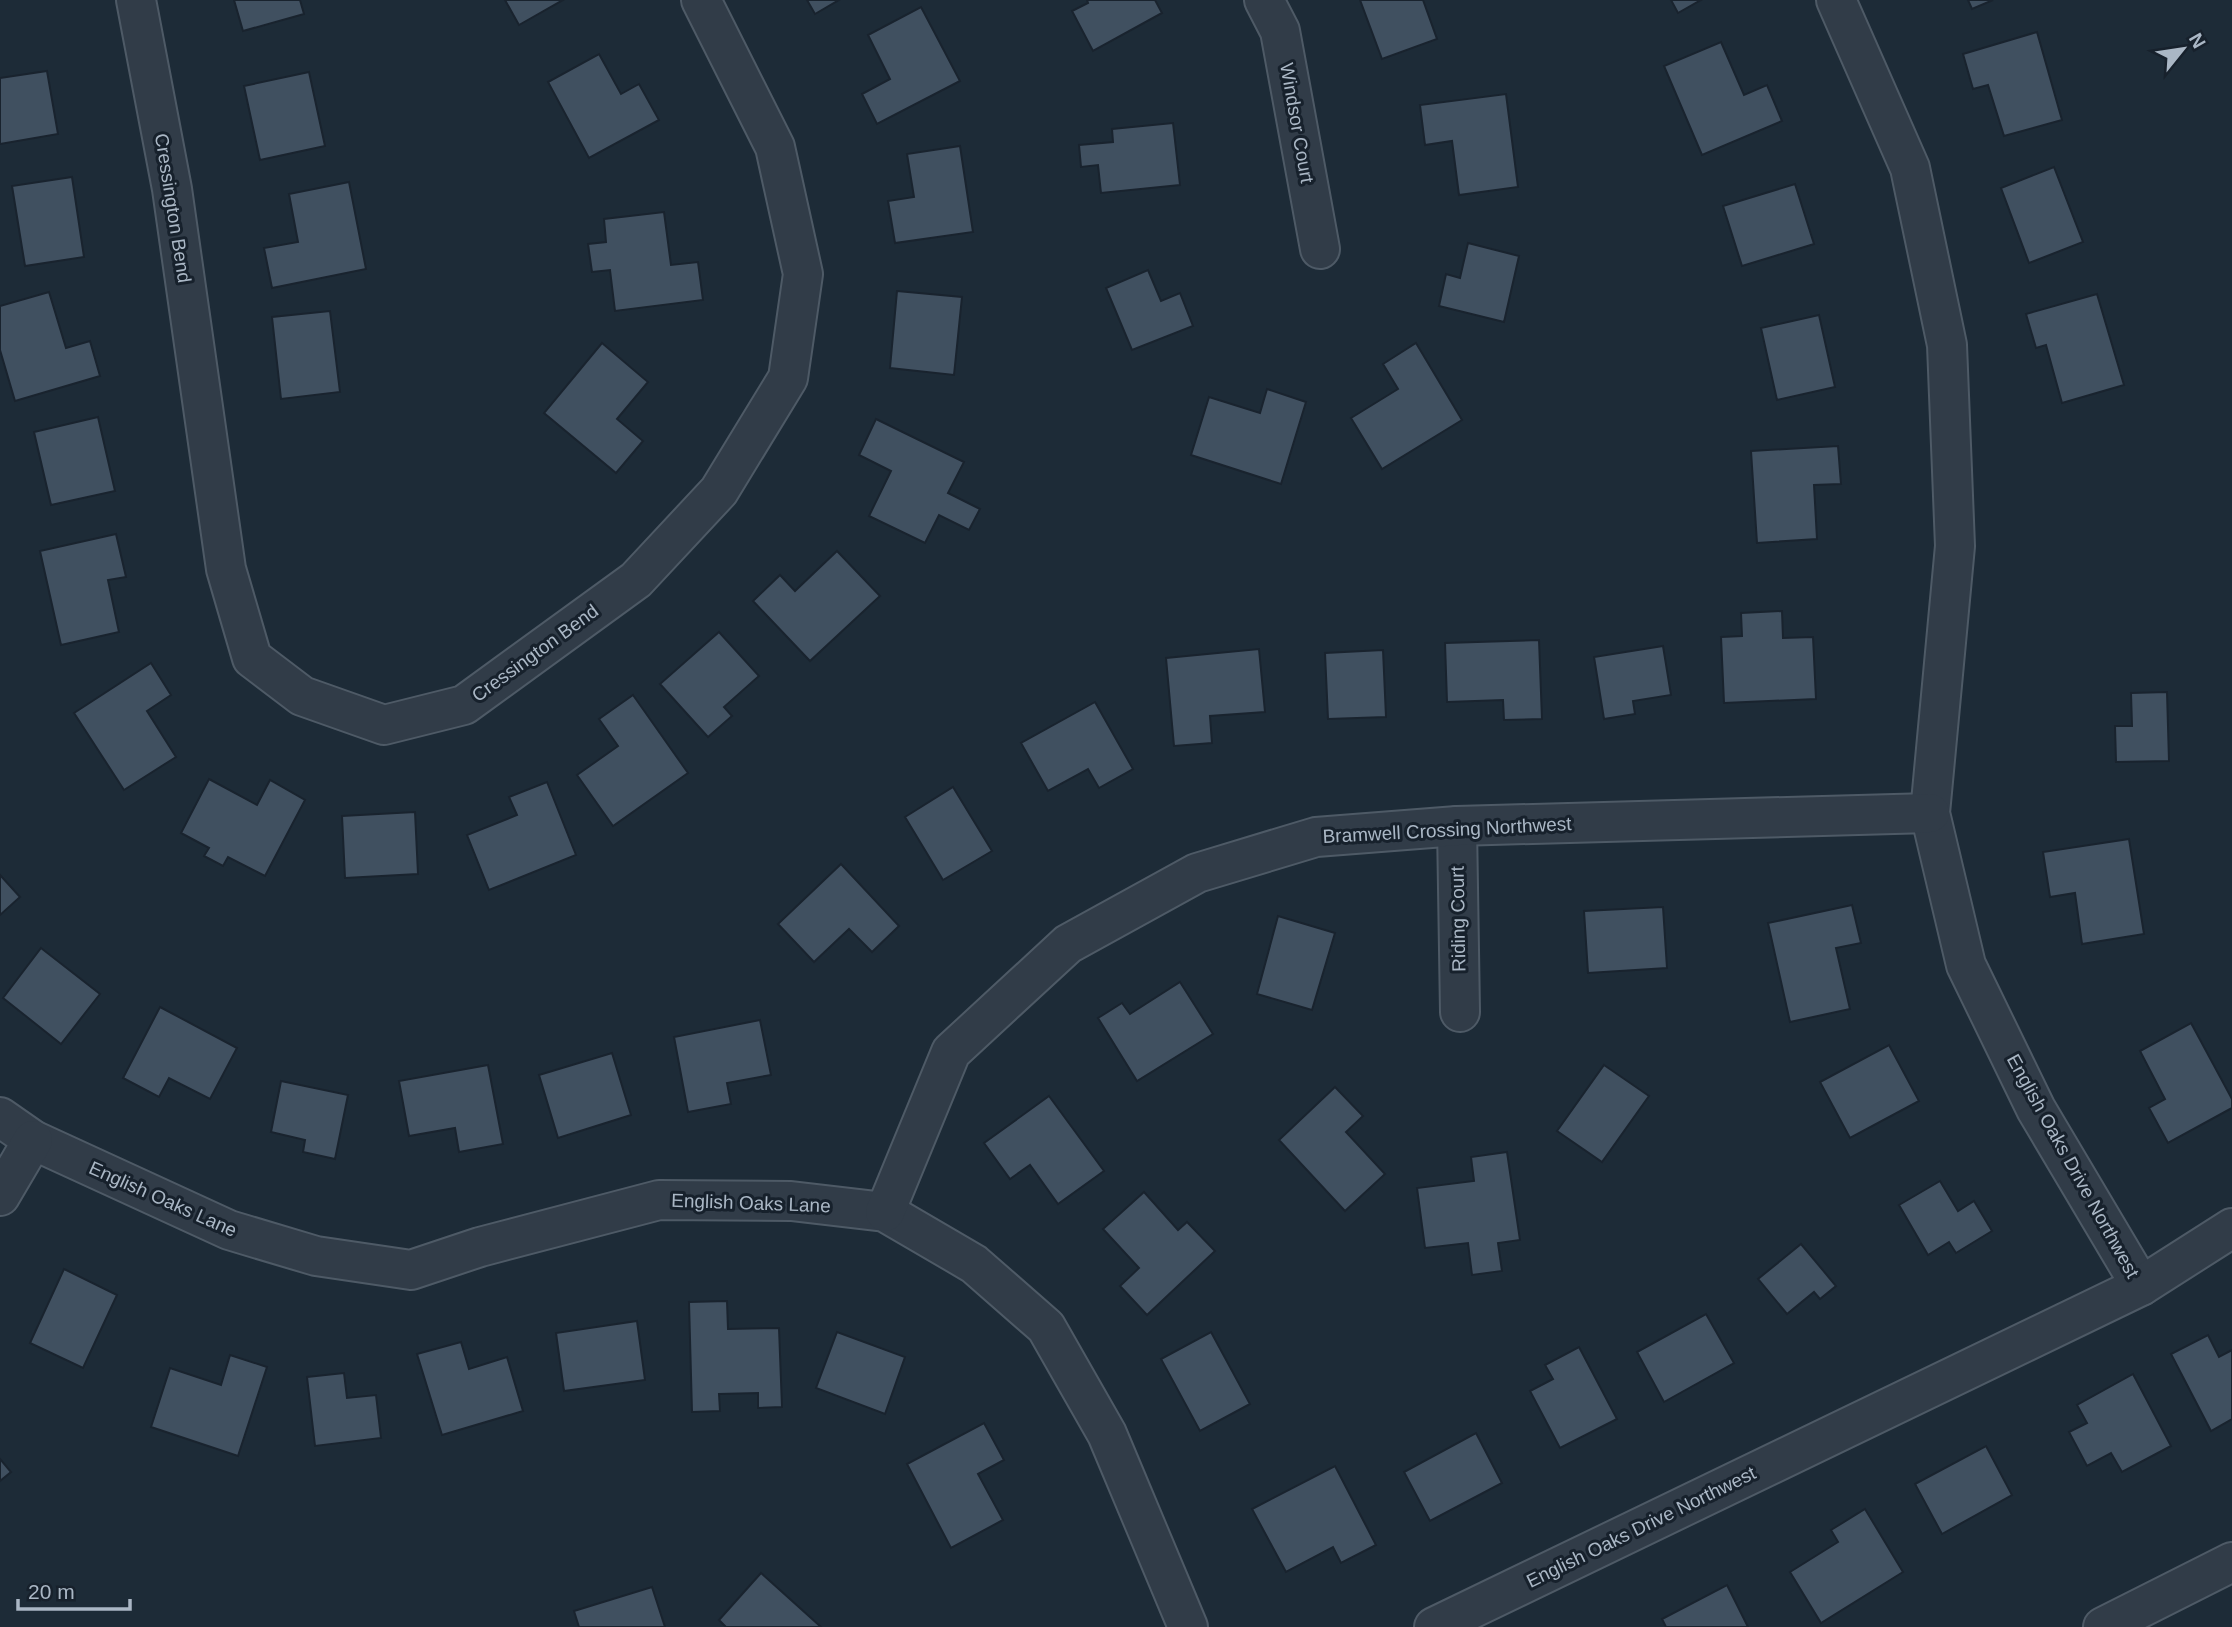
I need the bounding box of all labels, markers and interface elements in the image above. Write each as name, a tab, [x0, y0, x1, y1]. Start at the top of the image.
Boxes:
north arrow	[2148, 14, 2218, 84]
text: N	[2185, 30, 2210, 52]
street label: Windsor Court	[1276, 61, 1318, 185]
street label: Cressington Bend	[151, 132, 195, 284]
street label: Cressington Bend	[468, 600, 602, 706]
street label: Bramwell Crossing Northwest	[1322, 813, 1573, 847]
street label: Riding Court	[1447, 865, 1469, 972]
street label: English Oaks Drive Northwest	[2003, 1051, 2144, 1282]
street label: English Oaks Lane	[86, 1157, 240, 1241]
street label: English Oaks Lane	[671, 1190, 831, 1216]
street label: English Oaks Drive Northwest	[1523, 1462, 1760, 1592]
scale bar	[18, 1568, 130, 1612]
text: 20 m	[28, 1580, 75, 1603]

